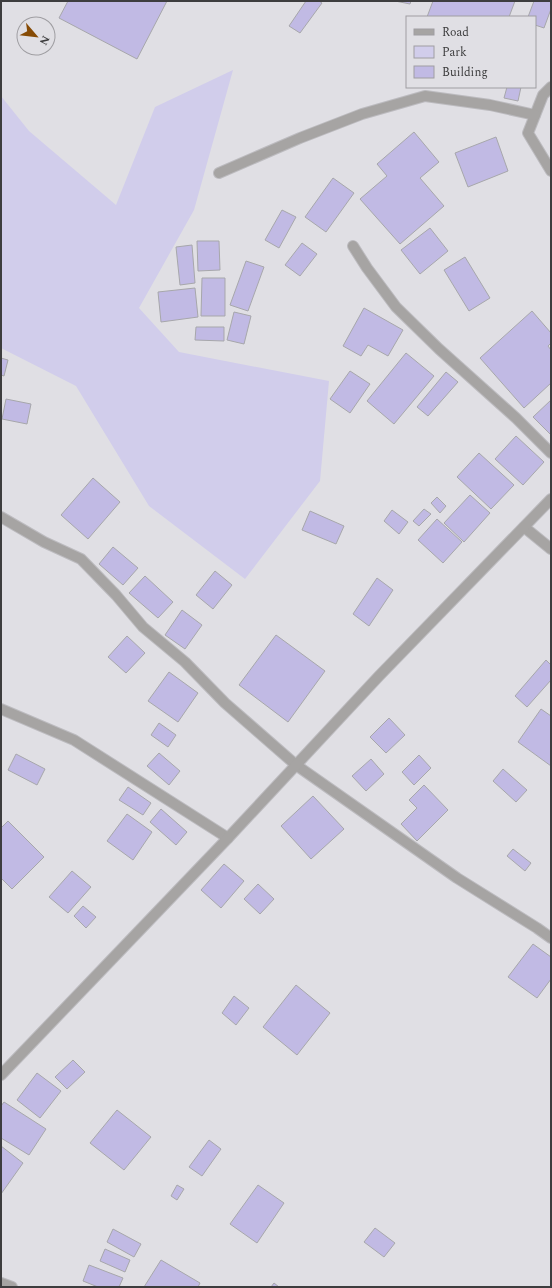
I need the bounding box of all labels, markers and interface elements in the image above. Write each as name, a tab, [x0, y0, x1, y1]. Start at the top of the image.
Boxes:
north arrow	[16, 16, 56, 56]
legend	[406, 16, 536, 88]
text: Road	[442, 23, 469, 42]
text: N	[35, 33, 54, 48]
text: Park	[442, 43, 467, 62]
text: Building	[442, 63, 488, 82]

